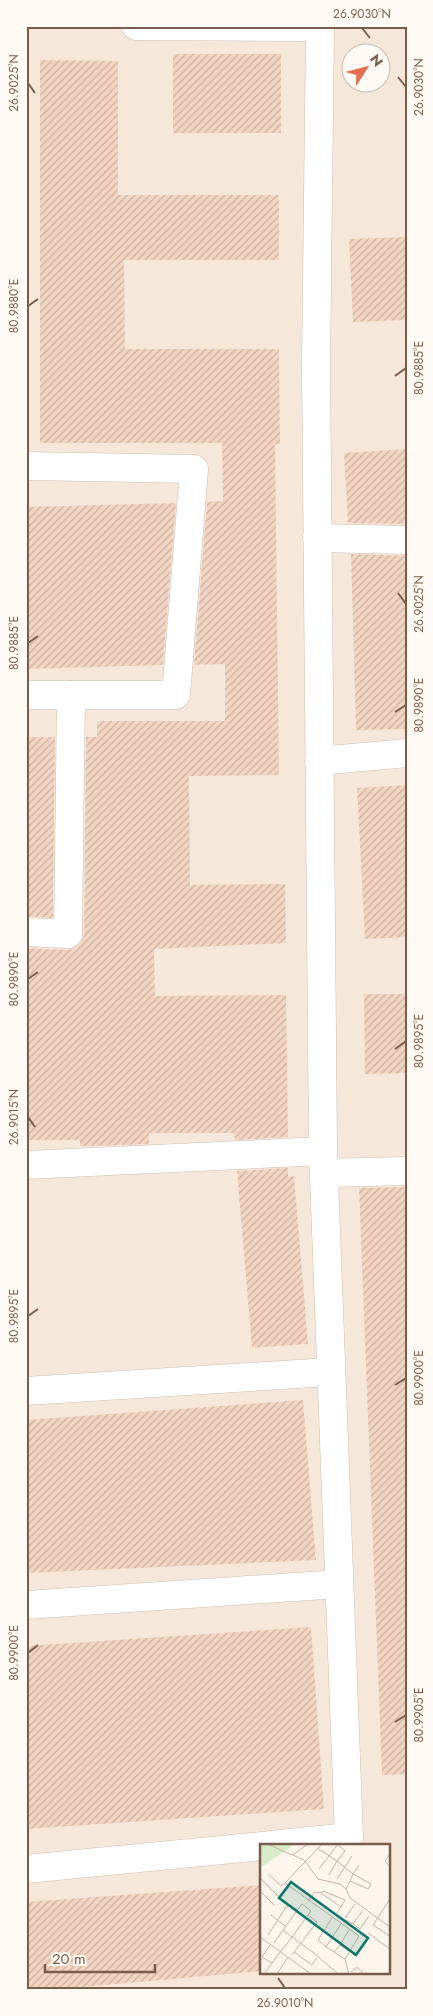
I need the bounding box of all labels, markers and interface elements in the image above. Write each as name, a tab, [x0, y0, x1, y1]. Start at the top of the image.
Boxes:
text: 26.9030°N	[333, 5, 391, 23]
north arrow	[340, 42, 390, 92]
text: N	[365, 50, 388, 71]
text: 26.9025°N	[5, 54, 23, 112]
text: 26.9030°N	[410, 58, 428, 116]
text: 80.9880°E	[5, 279, 23, 333]
text: 80.9885°E	[410, 341, 428, 395]
text: 26.9025°N	[410, 575, 428, 633]
text: 80.9885°E	[5, 616, 23, 670]
text: 80.9890°E	[410, 678, 428, 732]
text: 80.9890°E	[5, 952, 23, 1006]
text: 80.9895°E	[410, 1014, 428, 1068]
text: 26.9015°N	[5, 1089, 23, 1145]
text: 80.9895°E	[5, 1289, 23, 1343]
text: 80.9900°E	[410, 1350, 428, 1406]
text: 80.9900°E	[5, 1625, 23, 1681]
text: 80.9905°E	[410, 1687, 428, 1743]
inset map	[260, 1844, 390, 1974]
scale bar	[45, 1941, 155, 1973]
text: 20 m	[52, 1948, 86, 1970]
text: 26.9010°N	[257, 1994, 313, 2012]

